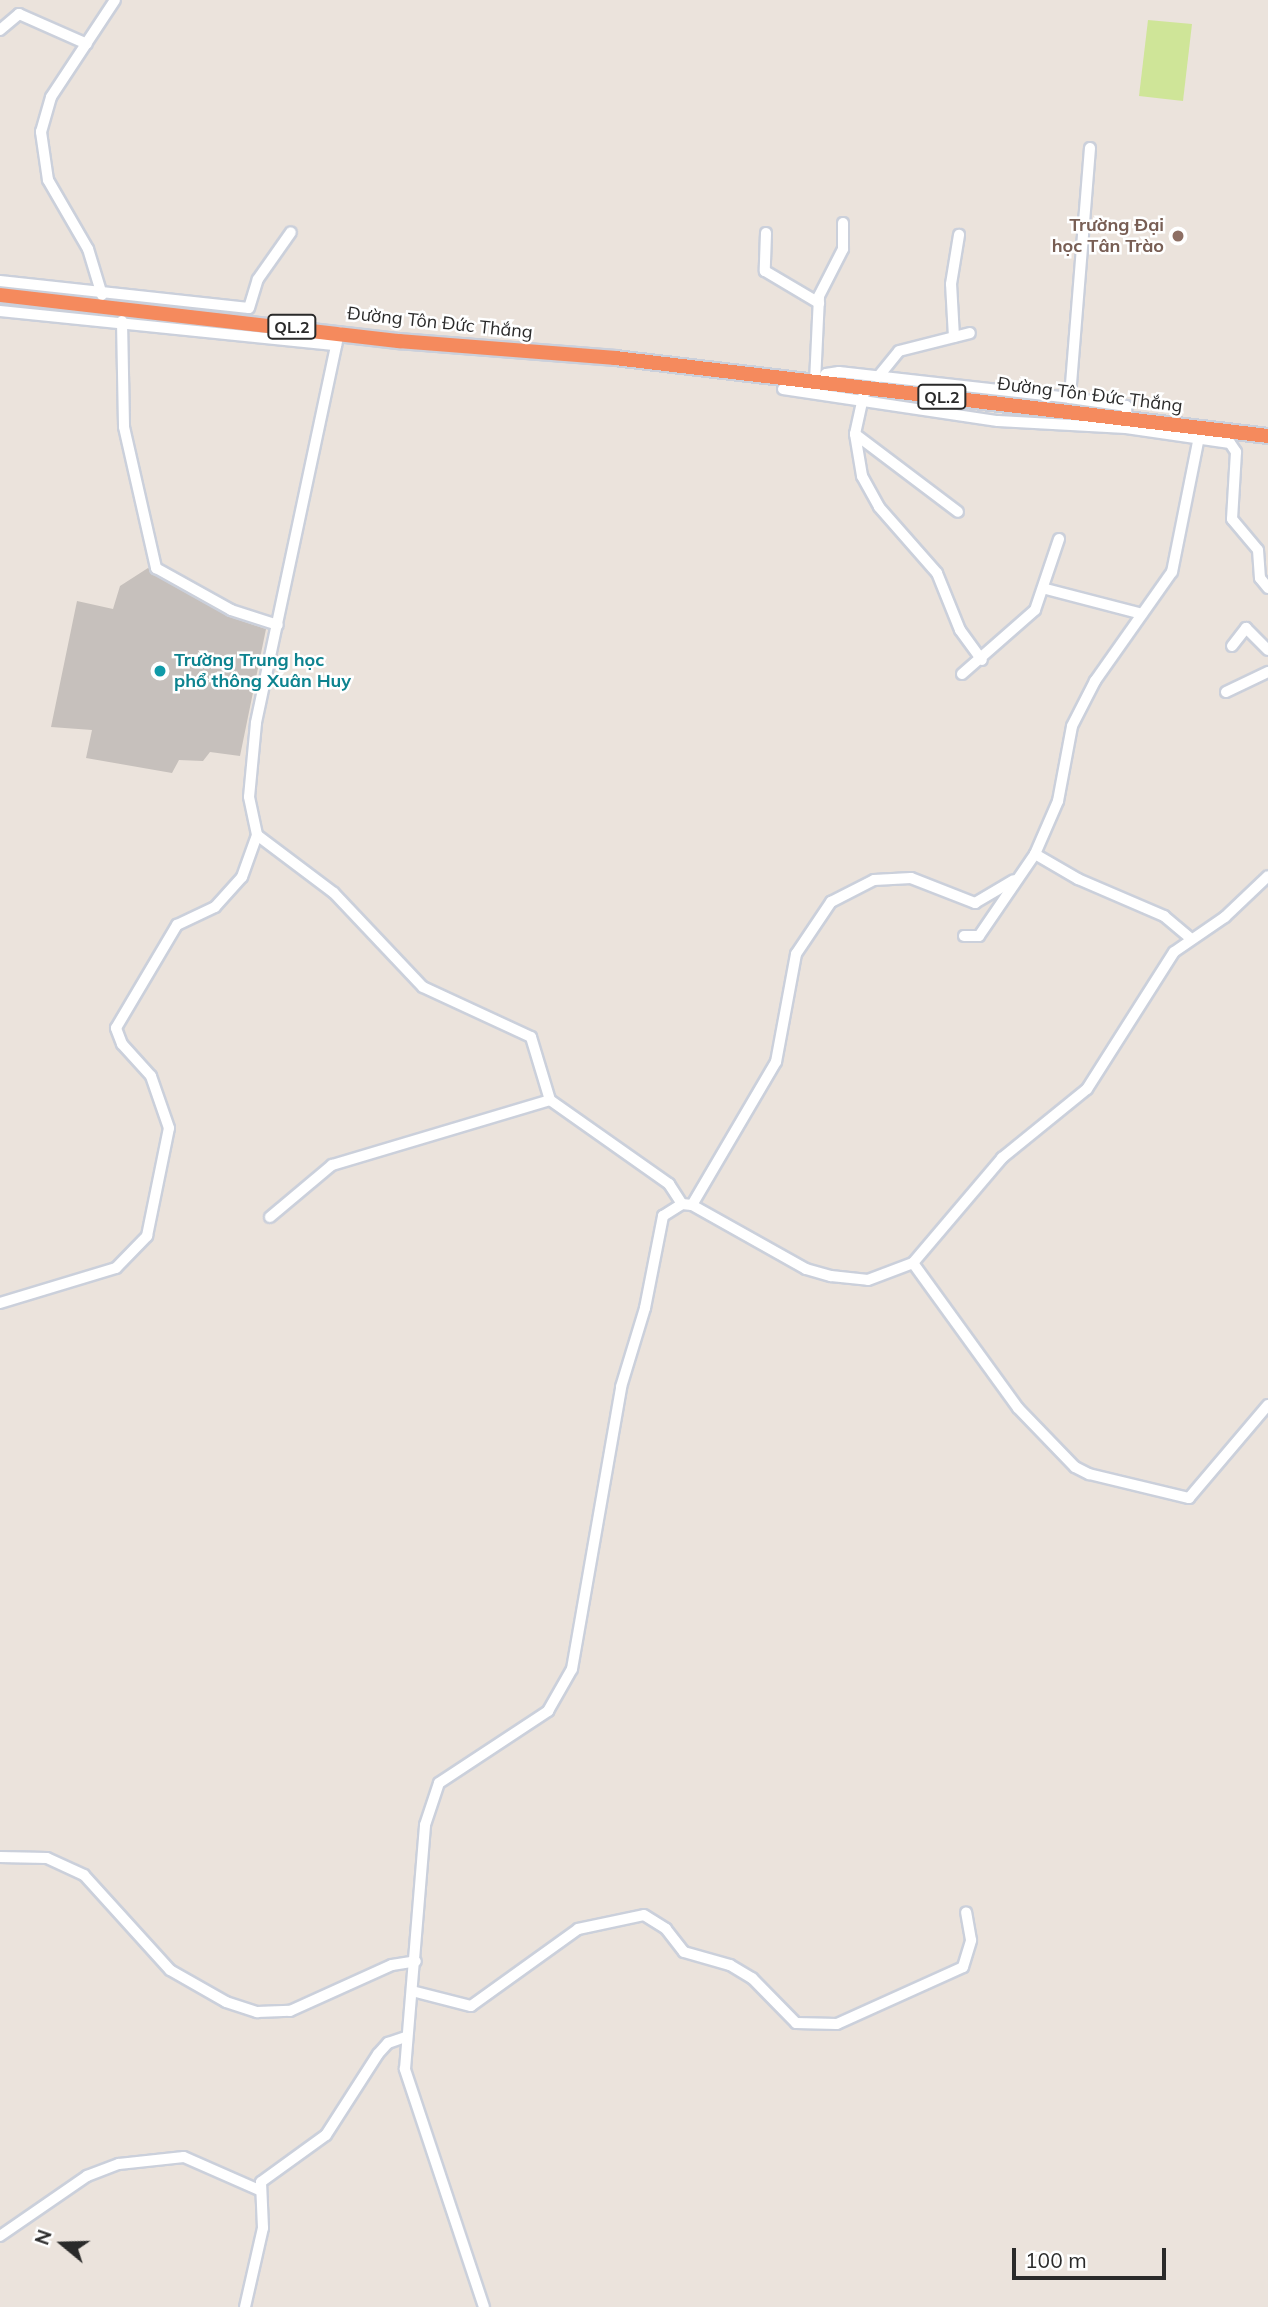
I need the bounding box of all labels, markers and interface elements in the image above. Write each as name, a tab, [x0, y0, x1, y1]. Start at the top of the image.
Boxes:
place label: Trường Đại học Tân Trào	[1052, 215, 1164, 258]
marker: Trường Đại học Tân Trào	[1170, 228, 1186, 244]
street label: Đường Tôn Đức Thắng	[346, 303, 534, 343]
road number: QL.2	[266, 314, 318, 340]
street label: Đường Tôn Đức Thắng	[996, 373, 1184, 417]
road number: QL.2	[916, 384, 968, 410]
place label: Trường Trung học phổ thông Xuân Huy	[174, 650, 351, 692]
marker: Trường Trung học phổ thông Xuân Huy	[152, 663, 168, 679]
north arrow	[28, 2209, 98, 2279]
text: N	[29, 2226, 57, 2248]
scale bar	[1016, 2234, 1170, 2278]
text: 100 m	[1025, 2247, 1087, 2273]

